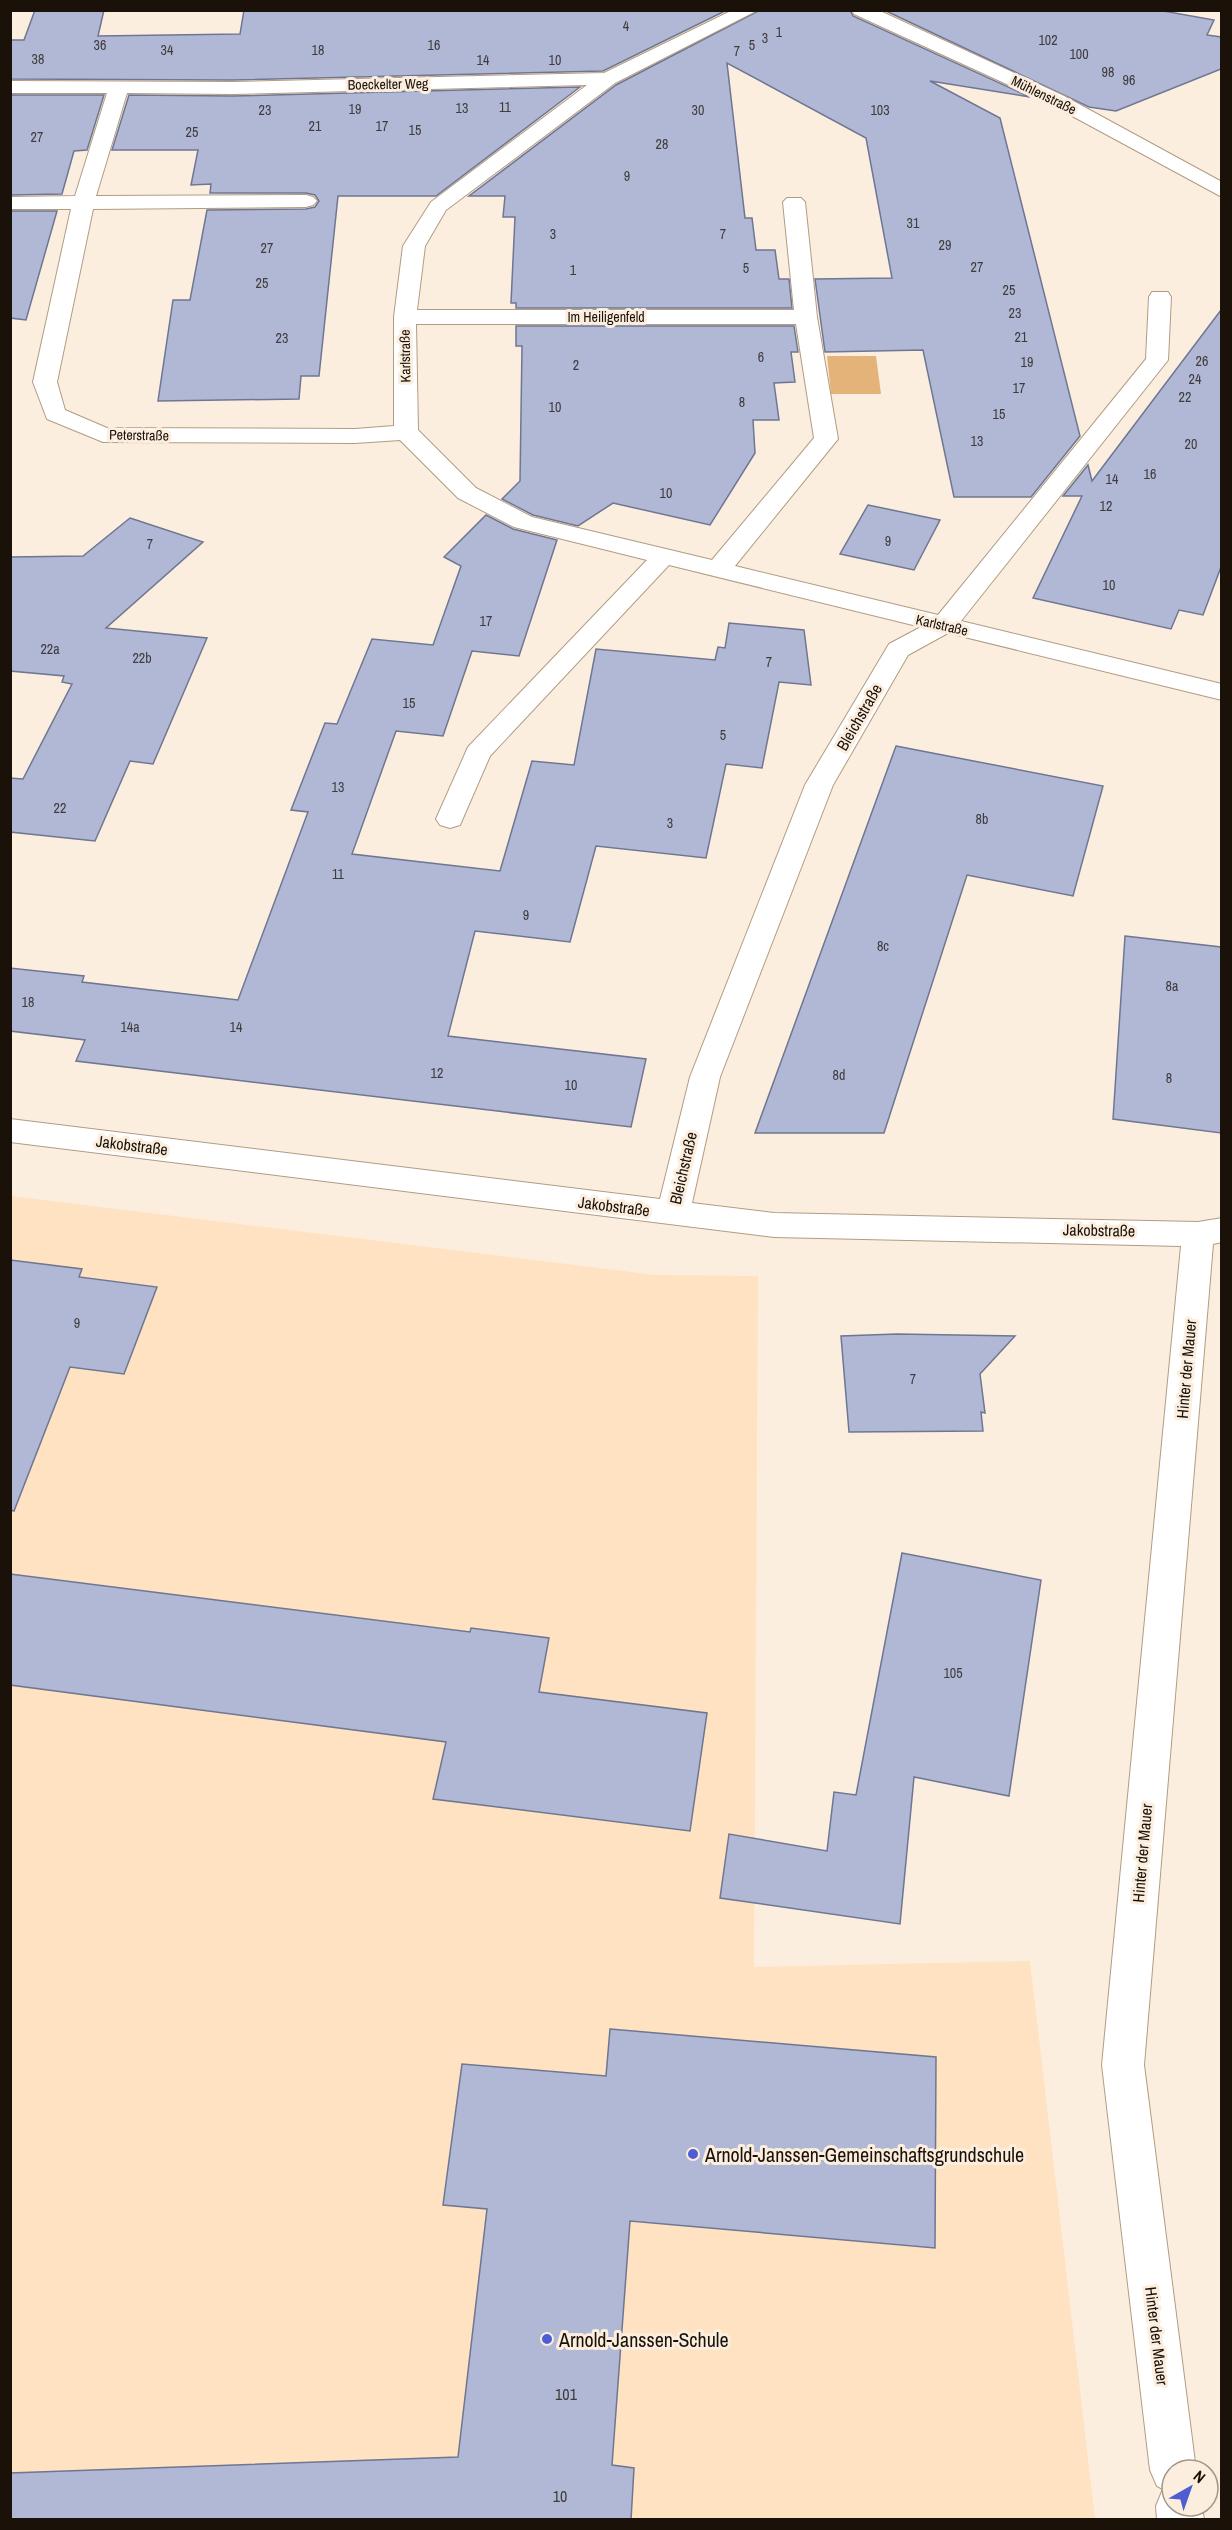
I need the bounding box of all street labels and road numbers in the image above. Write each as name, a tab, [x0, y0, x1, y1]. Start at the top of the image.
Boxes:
street label: Mühlenstraße	[1009, 72, 1079, 118]
street label: Boeckelter Weg	[347, 74, 429, 94]
street label: Im Heiligenfeld	[567, 308, 645, 326]
street label: Karlstraße	[396, 329, 414, 383]
street label: Peterstraße	[109, 425, 169, 445]
street label: Karlstraße	[914, 610, 970, 640]
street label: Bleichstraße	[831, 680, 887, 754]
street label: Jakobstraße	[95, 1130, 169, 1160]
street label: Bleichstraße	[664, 1130, 702, 1206]
street label: Jakobstraße	[577, 1191, 651, 1221]
street label: Jakobstraße	[1063, 1218, 1135, 1242]
street label: Hinter der Mauer	[1171, 1318, 1201, 1419]
street label: Hinter der Mauer	[1127, 1802, 1157, 1903]
street label: Hinter der Mauer	[1140, 2285, 1174, 2387]

